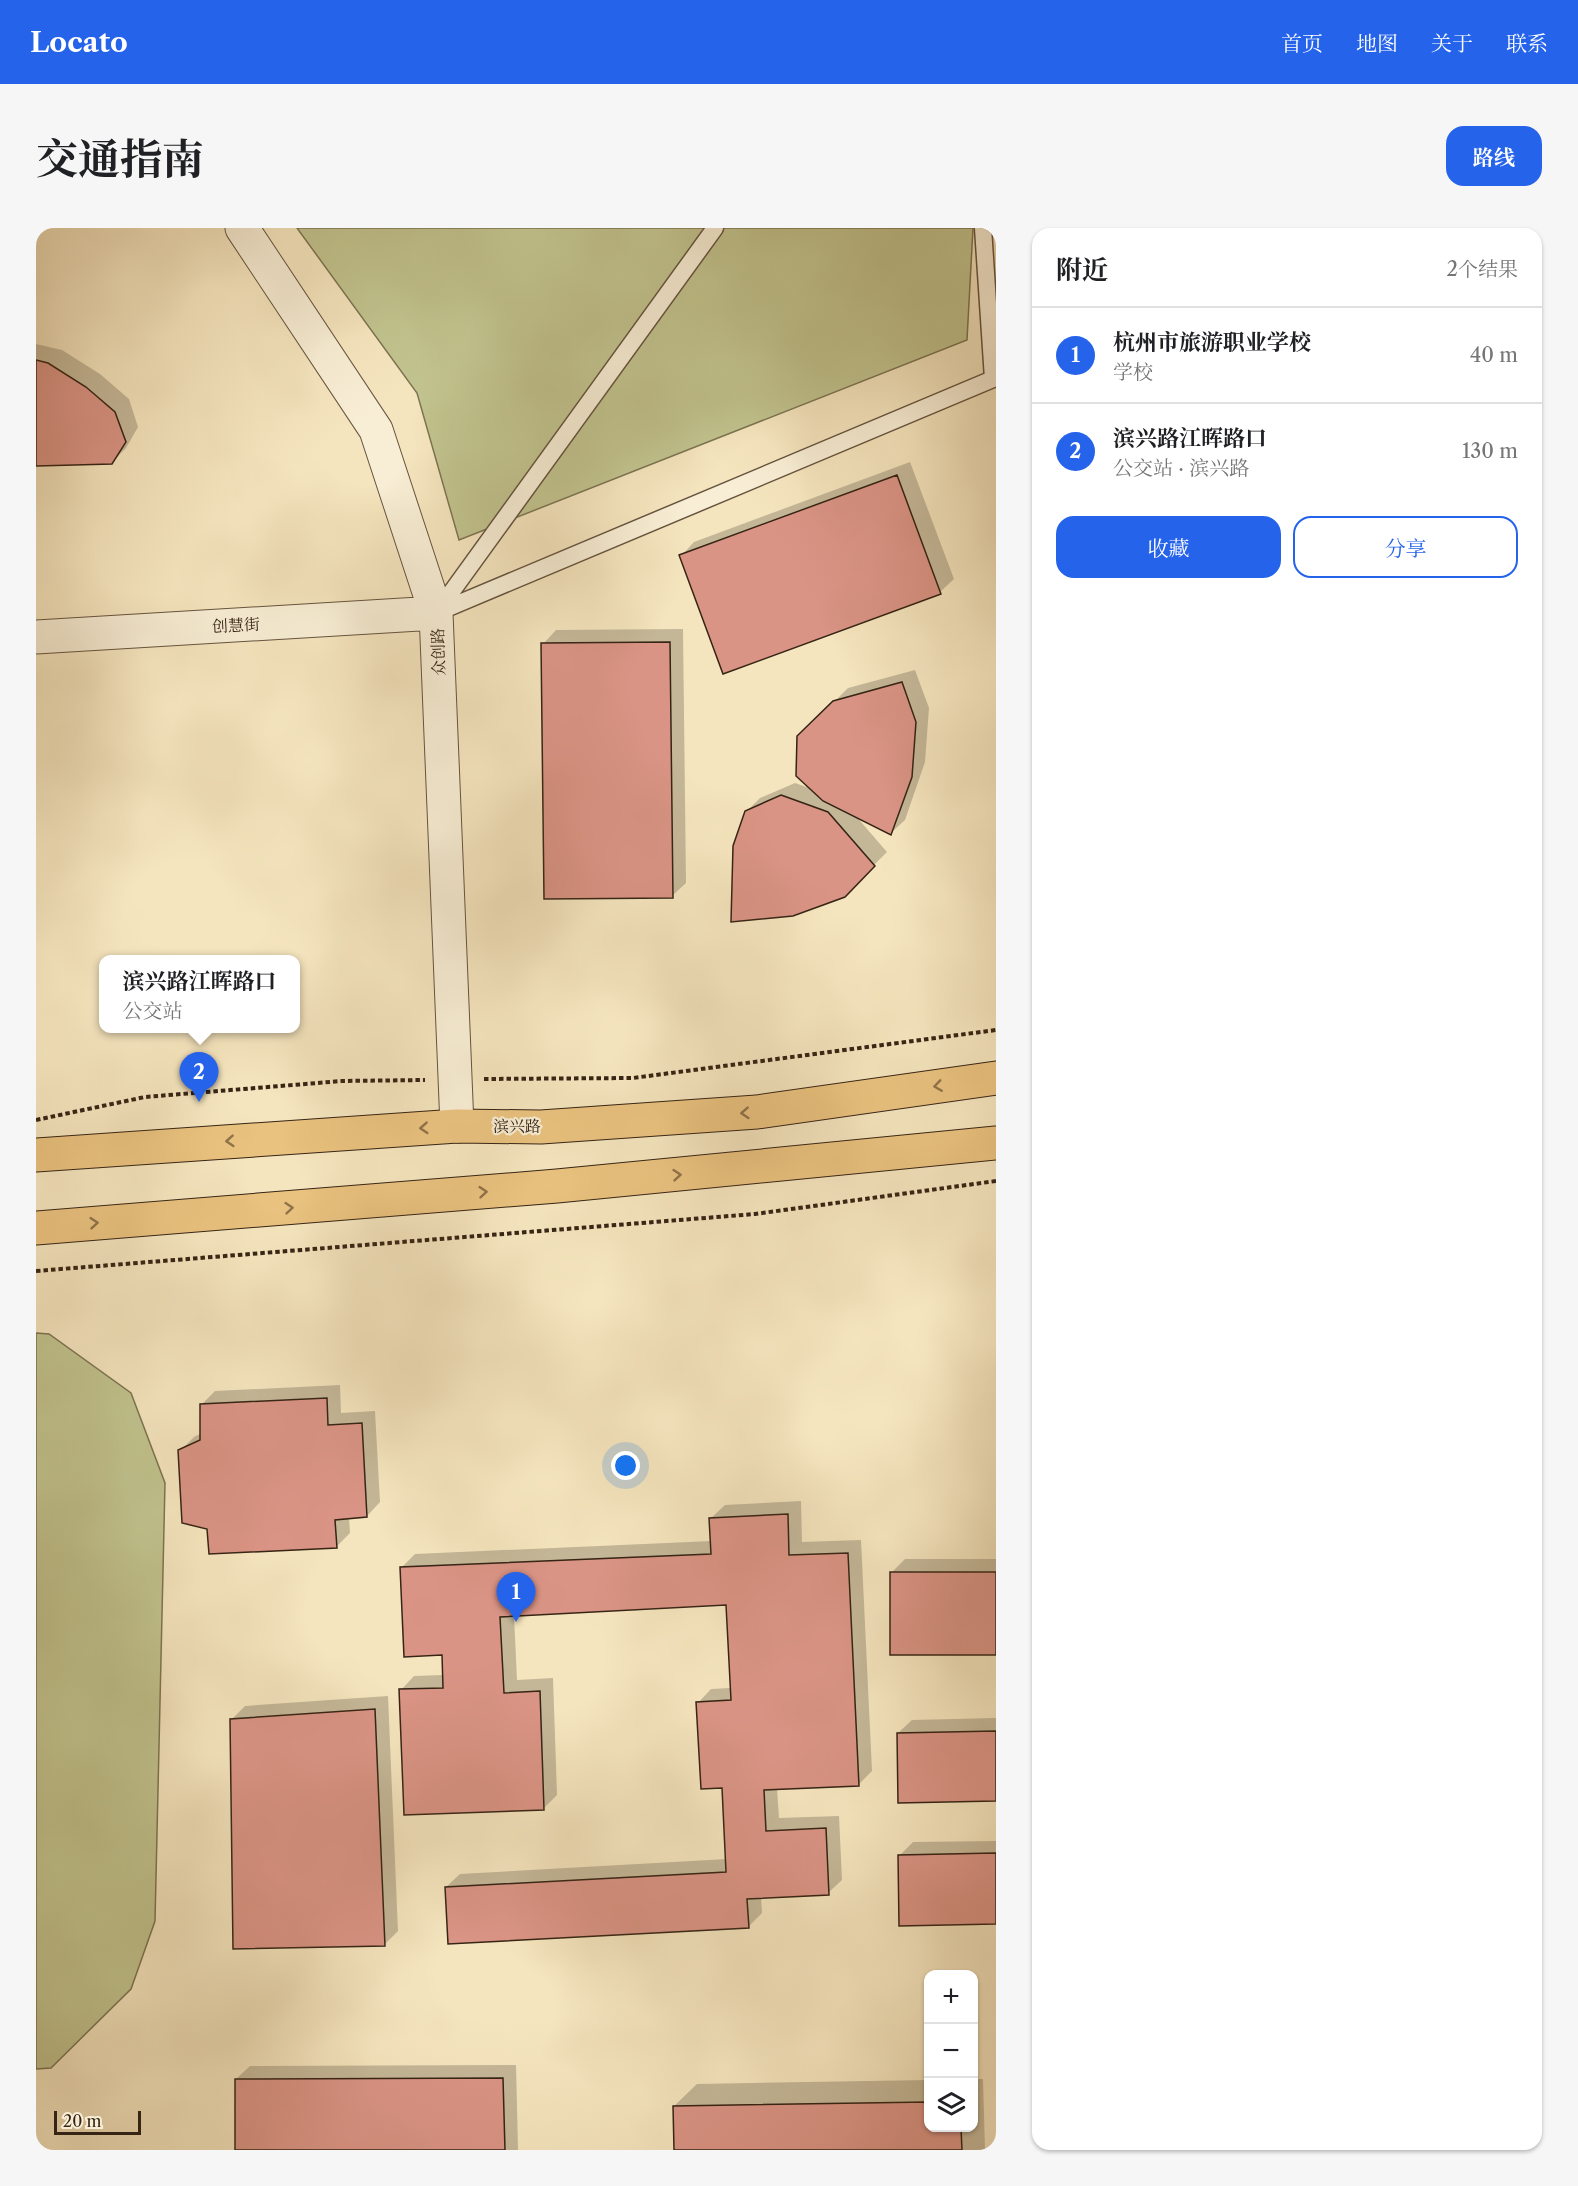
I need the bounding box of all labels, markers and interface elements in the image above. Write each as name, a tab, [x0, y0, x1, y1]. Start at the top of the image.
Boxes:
text: Locato	[30, 25, 128, 59]
text: 首页	[1281, 31, 1323, 56]
text: 地图	[1356, 31, 1398, 56]
text: 关于	[1431, 31, 1473, 56]
text: 联系	[1506, 31, 1548, 56]
button: 路线	[1446, 126, 1542, 186]
text: 交通指南	[36, 133, 204, 185]
text: 附近	[1056, 254, 1108, 286]
text: 2个结果	[1447, 257, 1518, 281]
text: 杭州市旅游职业学校	[1113, 329, 1311, 356]
text: 1	[1071, 343, 1080, 367]
text: 40 m	[1470, 343, 1518, 367]
text: 学校	[1113, 360, 1153, 384]
text: 滨兴路江晖路口	[1113, 425, 1267, 452]
text: 2	[1070, 439, 1081, 463]
text: 130 m	[1462, 439, 1518, 463]
text: 公交站 · 滨兴路	[1113, 456, 1249, 480]
button: 收藏	[1056, 516, 1281, 578]
button: 分享	[1293, 516, 1518, 578]
street label: 创慧街	[212, 614, 260, 636]
street label: 众创路	[427, 628, 449, 676]
popup	[99, 955, 300, 1033]
text: 滨兴路江晖路口	[122, 968, 277, 995]
text: 公交站	[122, 999, 182, 1023]
pin: 2	[180, 1052, 218, 1102]
one-way arrow	[933, 1080, 943, 1092]
one-way arrow	[740, 1106, 749, 1119]
street label: 滨兴路	[493, 1116, 541, 1136]
one-way arrow	[420, 1121, 429, 1134]
one-way arrow	[225, 1134, 234, 1147]
one-way arrow	[673, 1169, 682, 1182]
one-way arrow	[479, 1186, 488, 1199]
one-way arrow	[284, 1201, 293, 1214]
one-way arrow	[90, 1217, 99, 1230]
your location	[611, 1451, 640, 1480]
pin: 1	[496, 1572, 536, 1622]
map controls	[924, 1970, 978, 2132]
button: +	[924, 1970, 978, 2024]
button: −	[924, 2024, 978, 2078]
button: layers	[924, 2078, 978, 2132]
scale bar	[54, 2108, 141, 2136]
text: 20 m	[63, 2111, 102, 2131]

